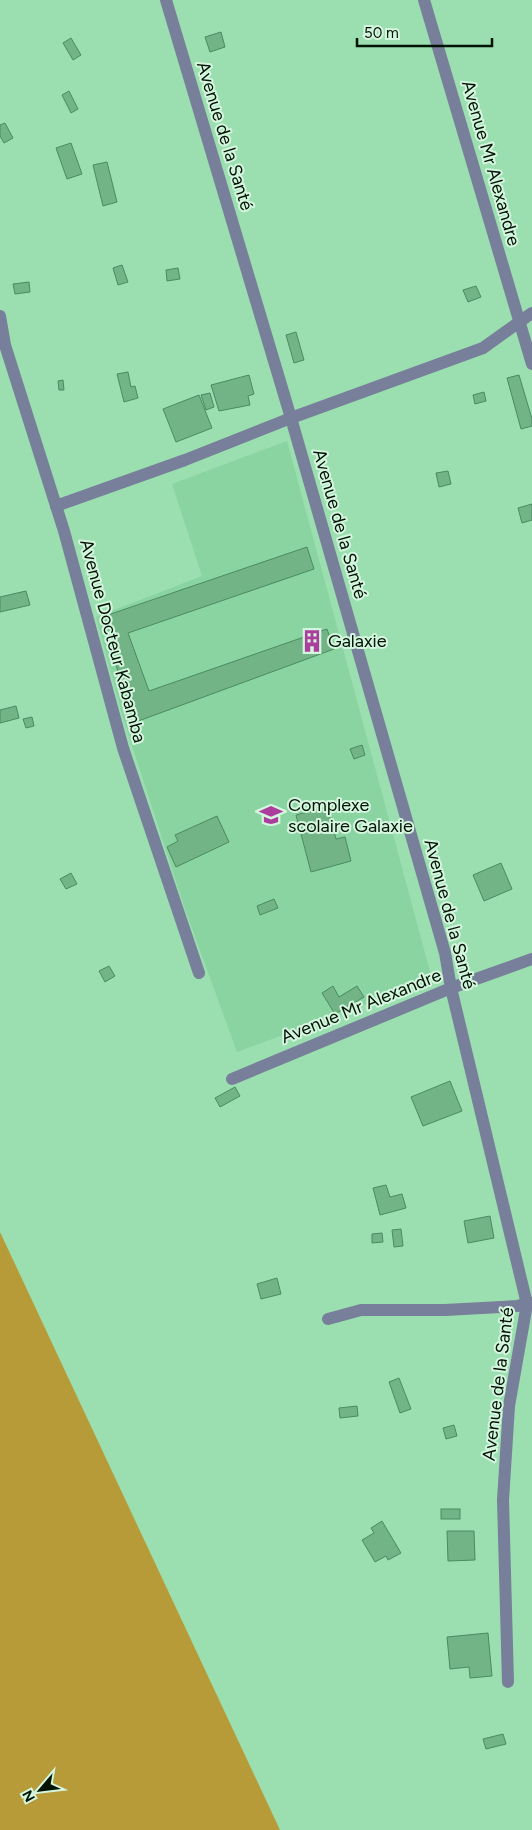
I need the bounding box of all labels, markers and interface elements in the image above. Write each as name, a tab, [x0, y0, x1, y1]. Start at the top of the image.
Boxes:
scale bar	[357, 15, 492, 47]
text: 50 m	[364, 24, 399, 42]
street label: Avenue de la Santé	[192, 59, 258, 213]
street label: Avenue Mr Alexandre	[457, 78, 525, 248]
street label: Avenue de la Santé	[308, 447, 372, 601]
street label: Avenue Docteur Kabamba	[75, 537, 151, 745]
building icon: Galaxie	[299, 628, 325, 654]
place label: Galaxie	[328, 630, 387, 652]
place label: Complexe scolaire Galaxie	[288, 794, 413, 837]
school or university icon: Complexe scolaire Galaxie	[258, 802, 284, 828]
street label: Avenue de la Santé	[419, 836, 481, 992]
street label: Avenue Mr Alexandre	[278, 964, 445, 1048]
street label: Avenue de la Santé	[478, 1306, 518, 1462]
north arrow	[15, 1765, 65, 1815]
text: N	[19, 1787, 39, 1805]

